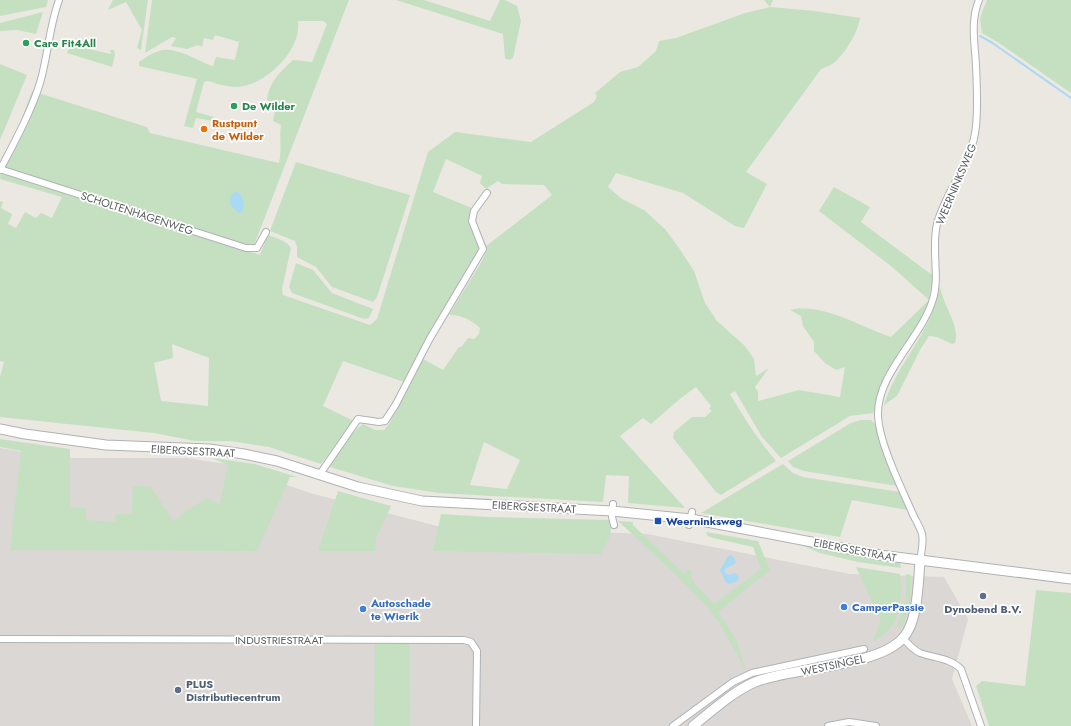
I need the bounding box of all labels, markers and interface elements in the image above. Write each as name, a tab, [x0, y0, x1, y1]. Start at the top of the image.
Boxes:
place label: Care Fit4All	[34, 35, 96, 51]
marker: Care Fit4All	[21, 38, 31, 48]
place label: De Wilder	[242, 98, 295, 114]
marker: De Wilder	[229, 101, 239, 111]
place label: Rustpunt de Wilder	[212, 115, 264, 144]
marker: Rustpunt de Wilder	[199, 124, 209, 134]
street label: WEERNINKSWEG	[932, 141, 980, 227]
street label: SCHOLTENHAGENWEG	[79, 187, 196, 239]
street label: EIBERGSESTRAAT	[151, 441, 235, 461]
street label: EIBERGSESTRAAT	[492, 497, 576, 517]
place label: Weerninksweg	[666, 513, 742, 529]
marker: Weerninksweg	[653, 516, 663, 526]
street label: EIBERGSESTRAAT	[812, 534, 898, 566]
marker: Dynobend B.V.	[978, 591, 988, 601]
place label: Autoschade te Wierik	[370, 595, 431, 624]
place label: CamperPassie	[852, 599, 924, 615]
place label: Dynobend B.V.	[944, 601, 1022, 617]
marker: CamperPassie	[839, 602, 849, 612]
marker: Autoschade te Wierik	[358, 604, 368, 614]
street label: INDUSTRIESTRAAT	[235, 632, 323, 648]
street label: WESTSINGEL	[800, 650, 866, 680]
place label: PLUS Distributiecentrum	[186, 676, 281, 705]
marker: PLUS Distributiecentrum	[173, 685, 183, 695]

